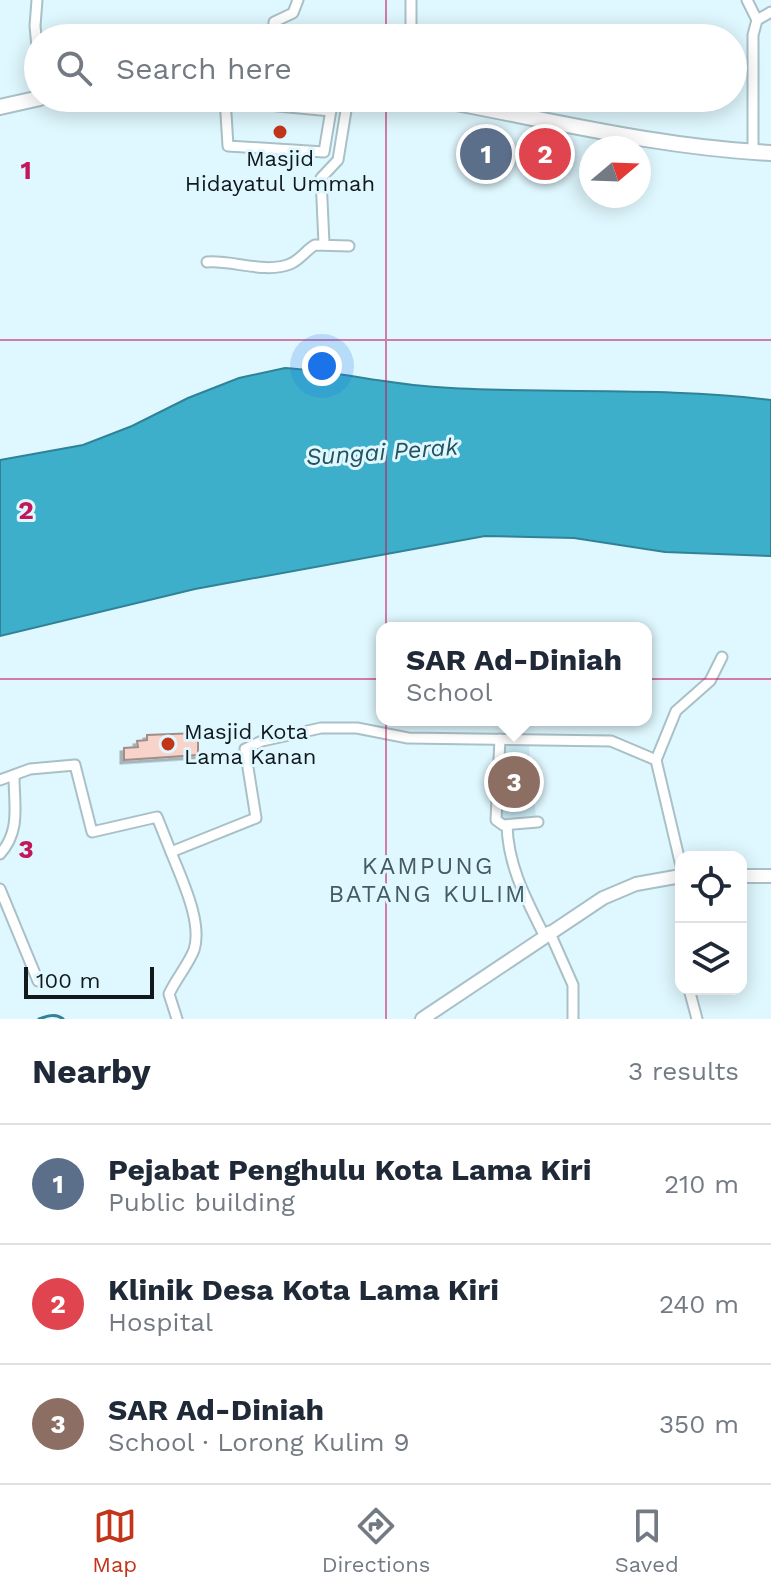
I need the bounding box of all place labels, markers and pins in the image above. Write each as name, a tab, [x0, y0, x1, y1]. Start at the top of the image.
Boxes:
marker: Masjid Hidayatul Ummah	[271, 123, 289, 141]
pin: 1	[460, 124, 512, 184]
pin: 2	[519, 124, 571, 184]
place label: Masjid Hidayatul Ummah	[185, 146, 375, 196]
place label: Masjid Kota Lama Kanan	[184, 719, 316, 769]
marker: Masjid Kota Lama Kanan	[159, 735, 177, 753]
pin: 3	[488, 752, 540, 812]

